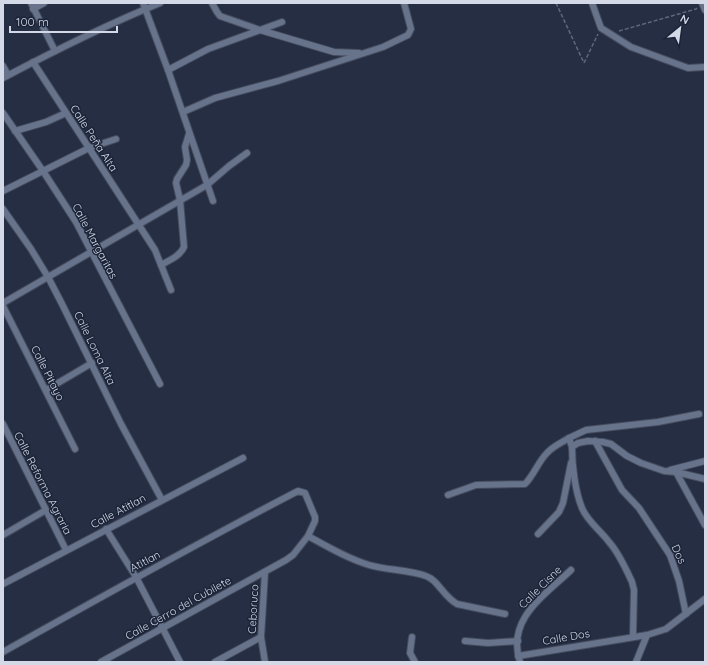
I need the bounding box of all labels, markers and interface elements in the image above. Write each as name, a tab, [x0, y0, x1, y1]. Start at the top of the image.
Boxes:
scale bar	[10, 8, 117, 34]
north arrow	[660, 8, 700, 48]
text: N	[678, 11, 692, 27]
text: 100 m	[16, 14, 49, 29]
street label: Calle Peña Alta	[67, 102, 121, 174]
street label: Calle Margaritas	[69, 201, 121, 281]
street label: Calle Loma Alta	[71, 309, 119, 387]
street label: Calle Pitayo	[28, 343, 68, 403]
street label: Calle Reforma Agraria	[11, 429, 75, 537]
street label: Calle Atitlan	[88, 491, 148, 531]
street label: Dos	[668, 542, 690, 566]
street label: Atitlan	[127, 547, 163, 575]
street label: Calle Cisne	[515, 562, 565, 612]
street label: Calle Cerro del Cubilete	[123, 573, 233, 643]
street label: Ceboruco	[245, 584, 261, 634]
street label: Calle Dos	[541, 626, 591, 648]

